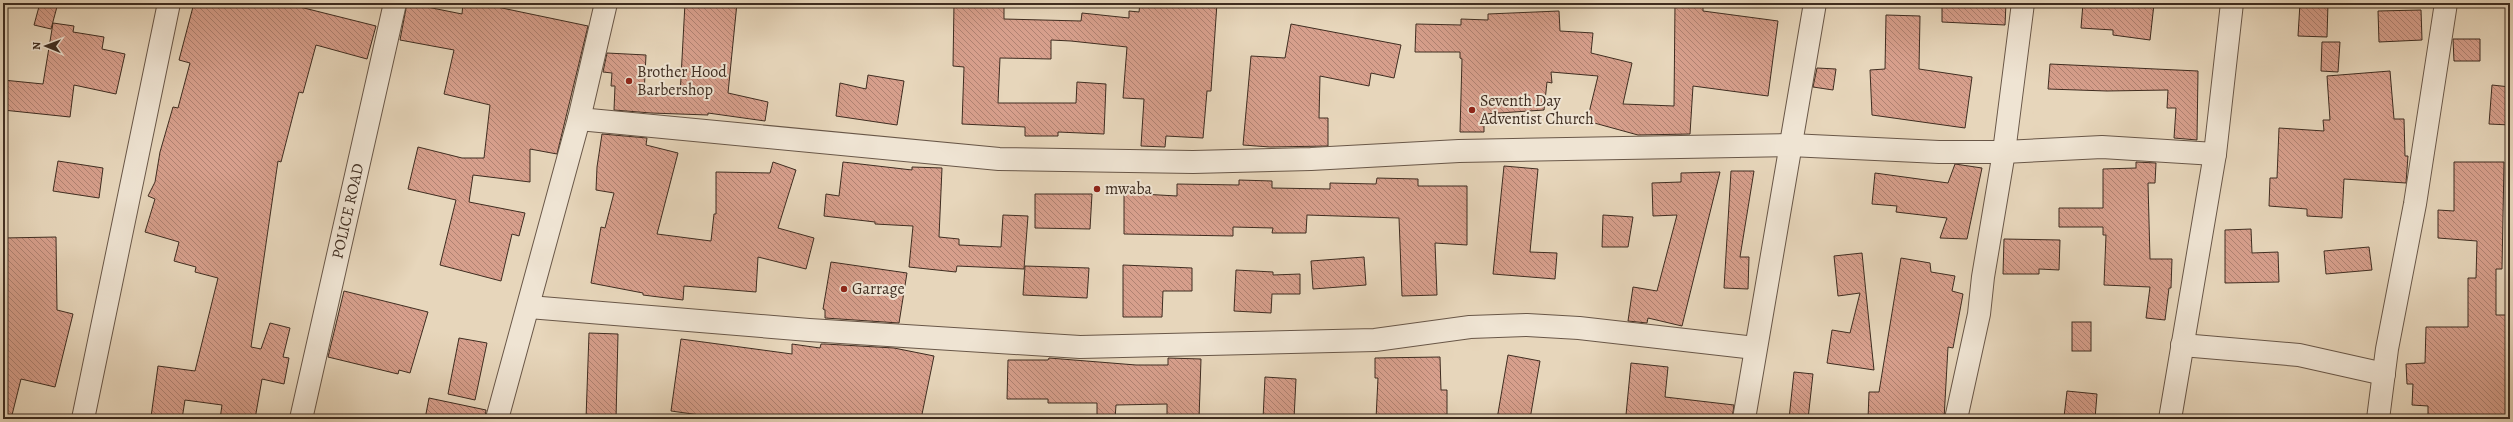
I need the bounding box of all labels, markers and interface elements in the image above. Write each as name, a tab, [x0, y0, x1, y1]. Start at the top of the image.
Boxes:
north arrow	[26, 26, 66, 66]
text: N	[29, 42, 44, 50]
place label: Brother Hood Barbershop	[637, 61, 727, 101]
marker: Brother Hood Barbershop	[624, 76, 634, 86]
place label: Seventh Day Adventist Church	[1479, 90, 1594, 130]
marker: Seventh Day Adventist Church	[1467, 105, 1477, 115]
street label: POLICE ROAD	[326, 161, 369, 261]
place label: mwaba	[1105, 178, 1153, 200]
marker: mwaba	[1092, 184, 1102, 194]
place label: Garrage	[852, 278, 905, 300]
marker: Garrage	[839, 284, 849, 294]

